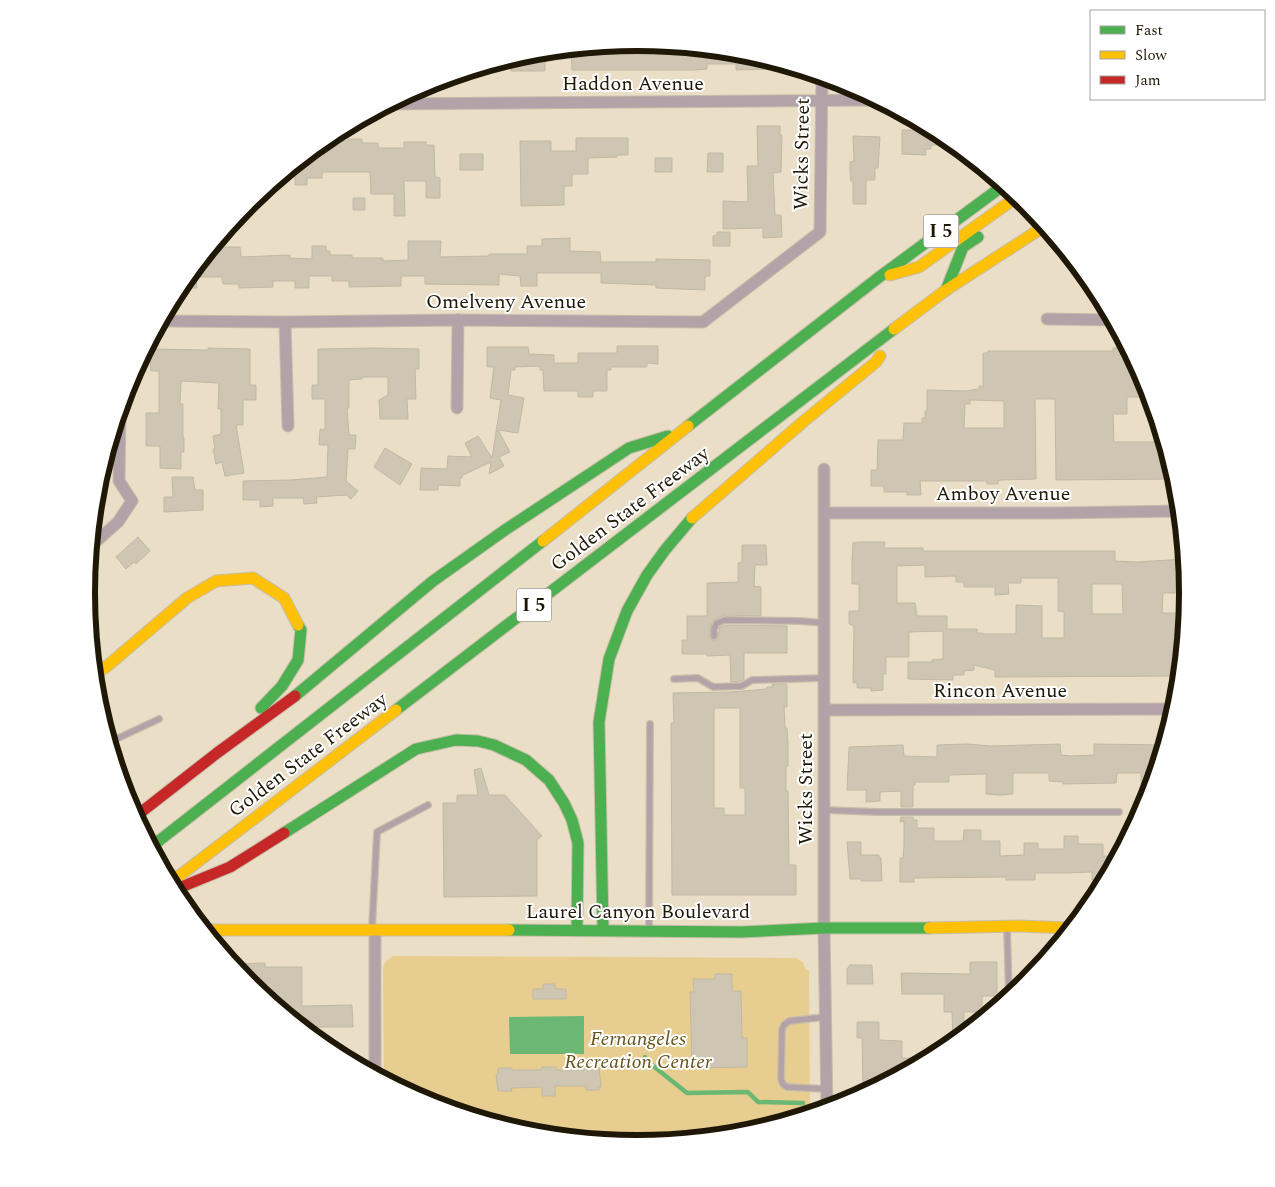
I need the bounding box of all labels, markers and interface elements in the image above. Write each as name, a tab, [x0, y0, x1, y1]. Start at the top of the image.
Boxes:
legend	[1090, 10, 1265, 100]
text: Fast	[1135, 19, 1163, 42]
text: Slow	[1135, 44, 1167, 67]
street label: Haddon Avenue	[562, 69, 704, 99]
text: Jam	[1135, 69, 1161, 92]
street label: Wicks Street	[786, 98, 818, 210]
road number: I 5	[924, 215, 958, 248]
street label: Omelveny Avenue	[426, 287, 586, 317]
street label: Golden State Freeway	[544, 438, 717, 579]
street label: Amboy Avenue	[936, 479, 1070, 509]
road number: I 5	[516, 588, 552, 622]
street label: Rincon Avenue	[933, 676, 1067, 706]
street label: Golden State Freeway	[222, 684, 395, 825]
street label: Wicks Street	[791, 733, 821, 845]
street label: Laurel Canyon Boulevard	[526, 897, 750, 927]
park label: Fernangeles Recreation Center	[564, 1024, 713, 1077]

